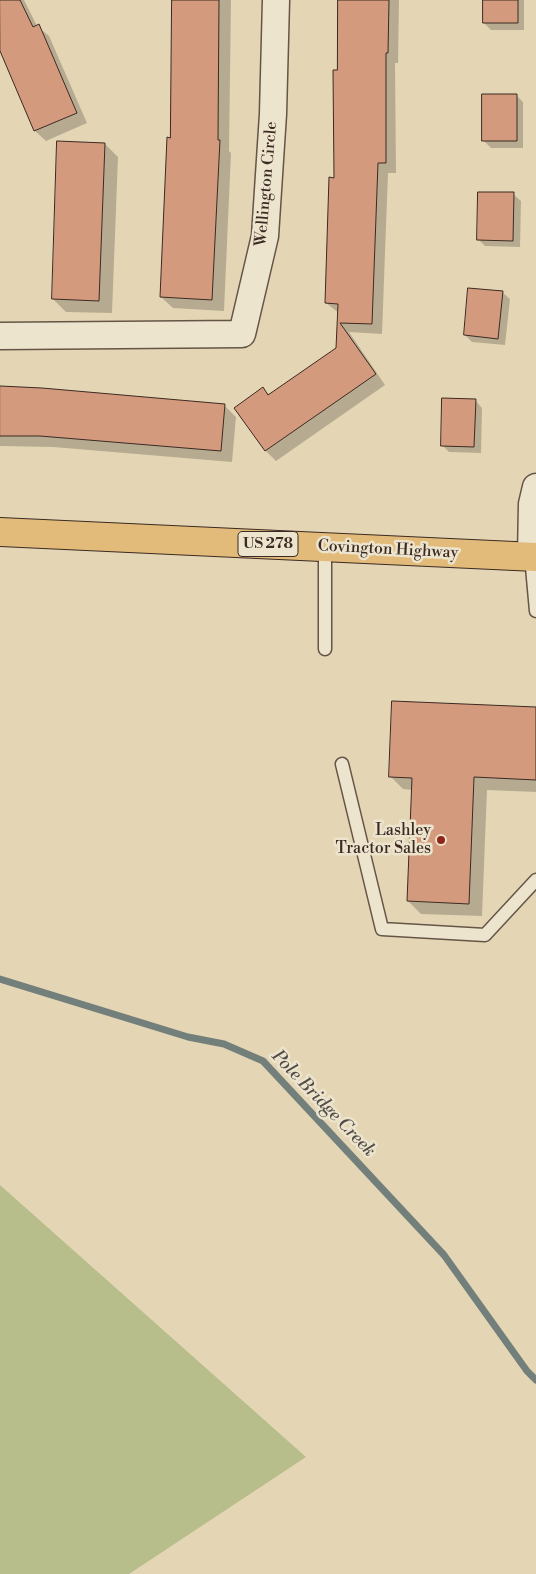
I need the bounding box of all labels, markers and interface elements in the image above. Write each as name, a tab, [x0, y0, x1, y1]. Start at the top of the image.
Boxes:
street label: Wellington Circle	[252, 121, 282, 247]
road number: US 278	[238, 532, 298, 556]
street label: Covington Highway	[317, 537, 459, 563]
place label: Lashley Tractor Sales	[336, 821, 431, 859]
marker: Lashley Tractor Sales	[435, 834, 447, 846]
water label: Pole Bridge Creek	[267, 1046, 379, 1162]

